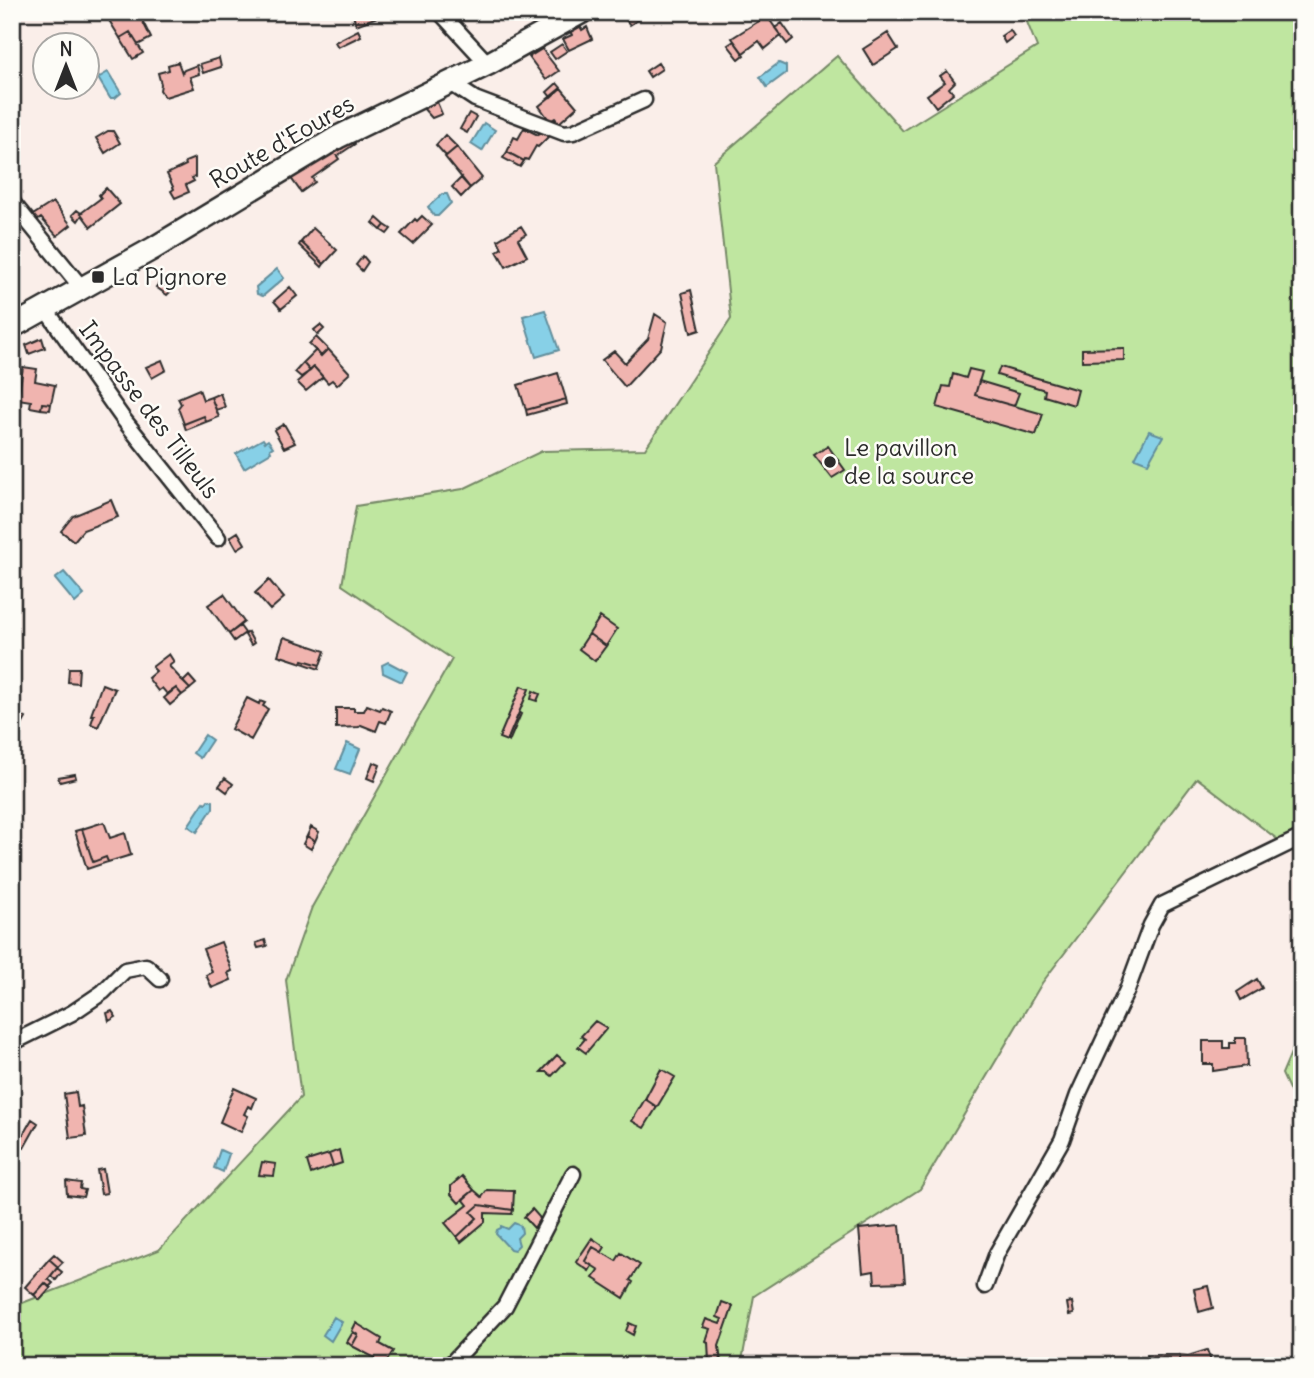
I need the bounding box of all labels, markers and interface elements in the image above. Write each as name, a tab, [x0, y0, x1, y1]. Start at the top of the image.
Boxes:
north arrow	[32, 32, 102, 102]
text: N	[59, 37, 73, 61]
street label: Route d'Eoures	[204, 88, 359, 195]
place label: La Pignore	[112, 261, 227, 291]
marker: La Pignore	[90, 269, 106, 285]
street label: Impasse des Tilleuls	[73, 315, 226, 504]
place label: Le pavillon de la source	[844, 432, 974, 490]
marker: Le pavillon de la source	[822, 454, 838, 470]

